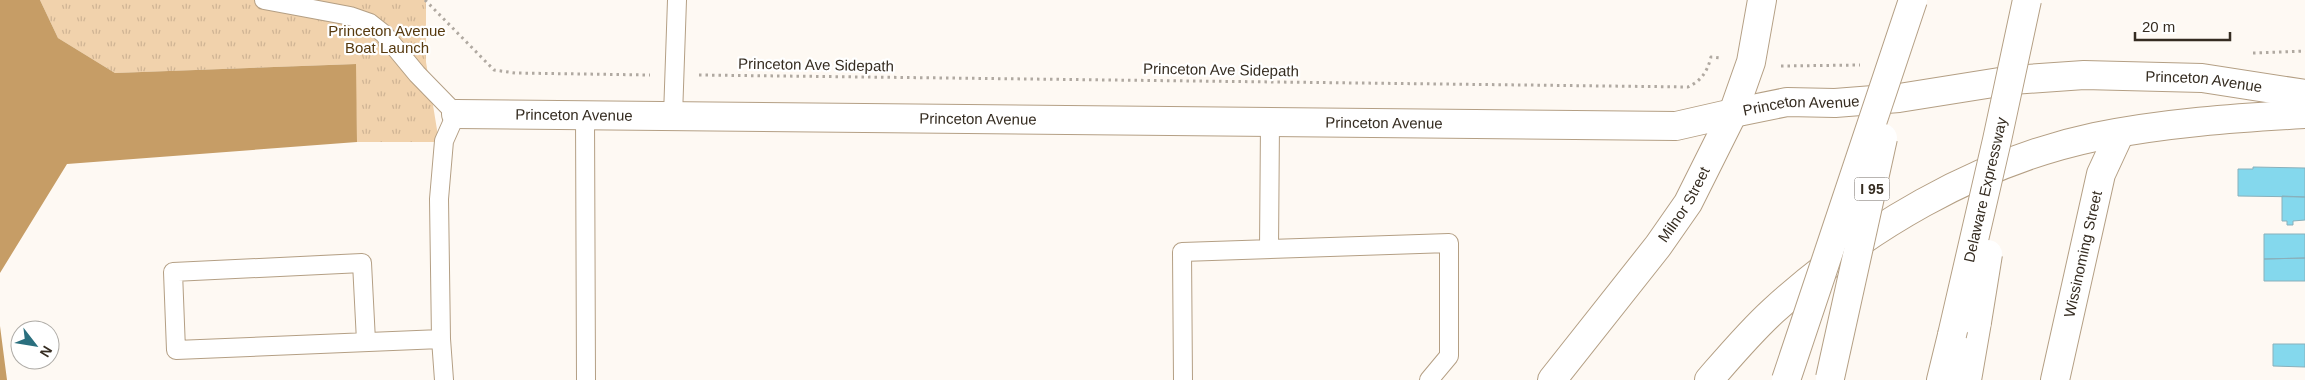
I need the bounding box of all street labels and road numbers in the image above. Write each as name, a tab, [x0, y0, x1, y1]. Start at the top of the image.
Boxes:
street label: Princeton Ave Sidepath	[738, 55, 894, 74]
street label: Princeton Ave Sidepath	[1143, 60, 1299, 79]
street label: Princeton Avenue	[2145, 68, 2263, 95]
street label: Princeton Avenue	[1741, 92, 1860, 119]
street label: Princeton Avenue	[515, 106, 633, 124]
street label: Princeton Avenue	[919, 110, 1037, 128]
street label: Princeton Avenue	[1325, 114, 1443, 132]
street label: Delaware Expressway	[1960, 115, 2010, 264]
street label: Milnor Street	[1654, 163, 1713, 245]
road number: I 95	[1854, 178, 1890, 200]
street label: Wissinoming Street	[2060, 188, 2105, 319]

